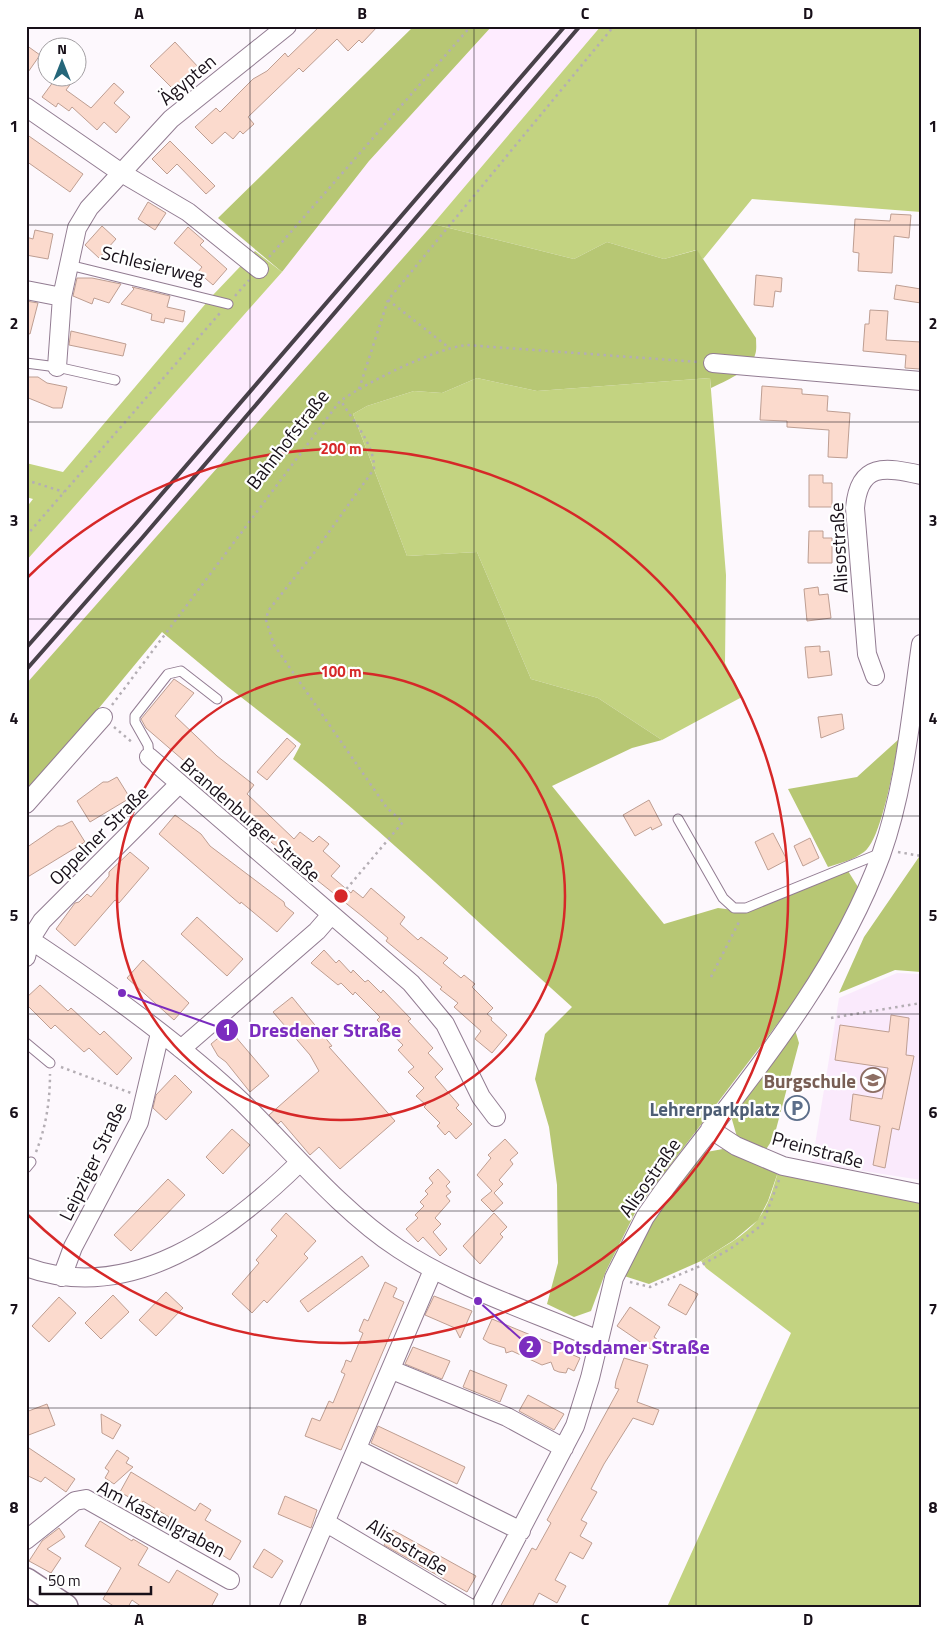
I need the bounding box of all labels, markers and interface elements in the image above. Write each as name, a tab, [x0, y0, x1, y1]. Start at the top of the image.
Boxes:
text: A	[134, 1, 144, 25]
text: B	[357, 1, 367, 25]
text: C	[581, 1, 590, 25]
text: D	[803, 1, 813, 25]
north arrow	[38, 38, 88, 88]
text: N	[57, 38, 67, 59]
street label: Ägypten	[152, 47, 222, 111]
text: 1	[10, 114, 18, 138]
text: 1	[929, 114, 937, 138]
street label: Schlesierweg	[98, 237, 208, 291]
text: 2	[10, 311, 18, 335]
text: 2	[929, 311, 937, 335]
street label: Bahnhofstraße	[239, 383, 335, 495]
text: 200 m	[320, 437, 362, 460]
street label: Alisostraße	[821, 502, 855, 594]
text: 3	[10, 508, 18, 532]
text: 3	[929, 508, 937, 532]
text: 100 m	[320, 660, 362, 683]
text: 4	[10, 706, 19, 730]
text: 4	[929, 706, 938, 730]
street label: Brandenburger Straße	[174, 750, 328, 888]
street label: Oppelner Straße	[42, 779, 154, 891]
centre of rings	[332, 887, 350, 905]
text: 5	[10, 903, 19, 927]
text: 5	[929, 903, 938, 927]
callout: Dresdener Straße	[214, 1012, 412, 1047]
text: Dresdener Straße	[249, 1014, 401, 1045]
text: 1	[223, 1018, 231, 1041]
place label: Burgschule	[763, 1066, 856, 1095]
school or university icon: Burgschule	[860, 1067, 886, 1093]
place label: Lehrerparkplatz	[649, 1094, 780, 1123]
parking icon: Lehrerparkplatz	[784, 1095, 810, 1121]
street label: Leipziger Straße	[51, 1097, 133, 1225]
text: 6	[10, 1100, 19, 1124]
text: 6	[929, 1100, 938, 1124]
street label: Preinstraße	[769, 1123, 867, 1175]
street label: Alisostraße	[611, 1131, 687, 1223]
text: 7	[10, 1297, 18, 1321]
text: 7	[929, 1297, 937, 1321]
callout: Potsdamer Straße	[518, 1330, 720, 1365]
text: Potsdamer Straße	[552, 1331, 710, 1362]
text: 2	[526, 1335, 534, 1358]
street label: Am Kastellgraben	[93, 1472, 231, 1564]
text: 8	[10, 1495, 19, 1519]
text: 8	[929, 1495, 938, 1519]
street label: Alisostraße	[362, 1510, 454, 1582]
scale bar	[40, 1563, 151, 1595]
text: 50 m	[48, 1569, 81, 1592]
text: A	[134, 1607, 144, 1631]
text: B	[357, 1607, 367, 1631]
text: C	[581, 1607, 590, 1631]
text: D	[803, 1607, 813, 1631]

